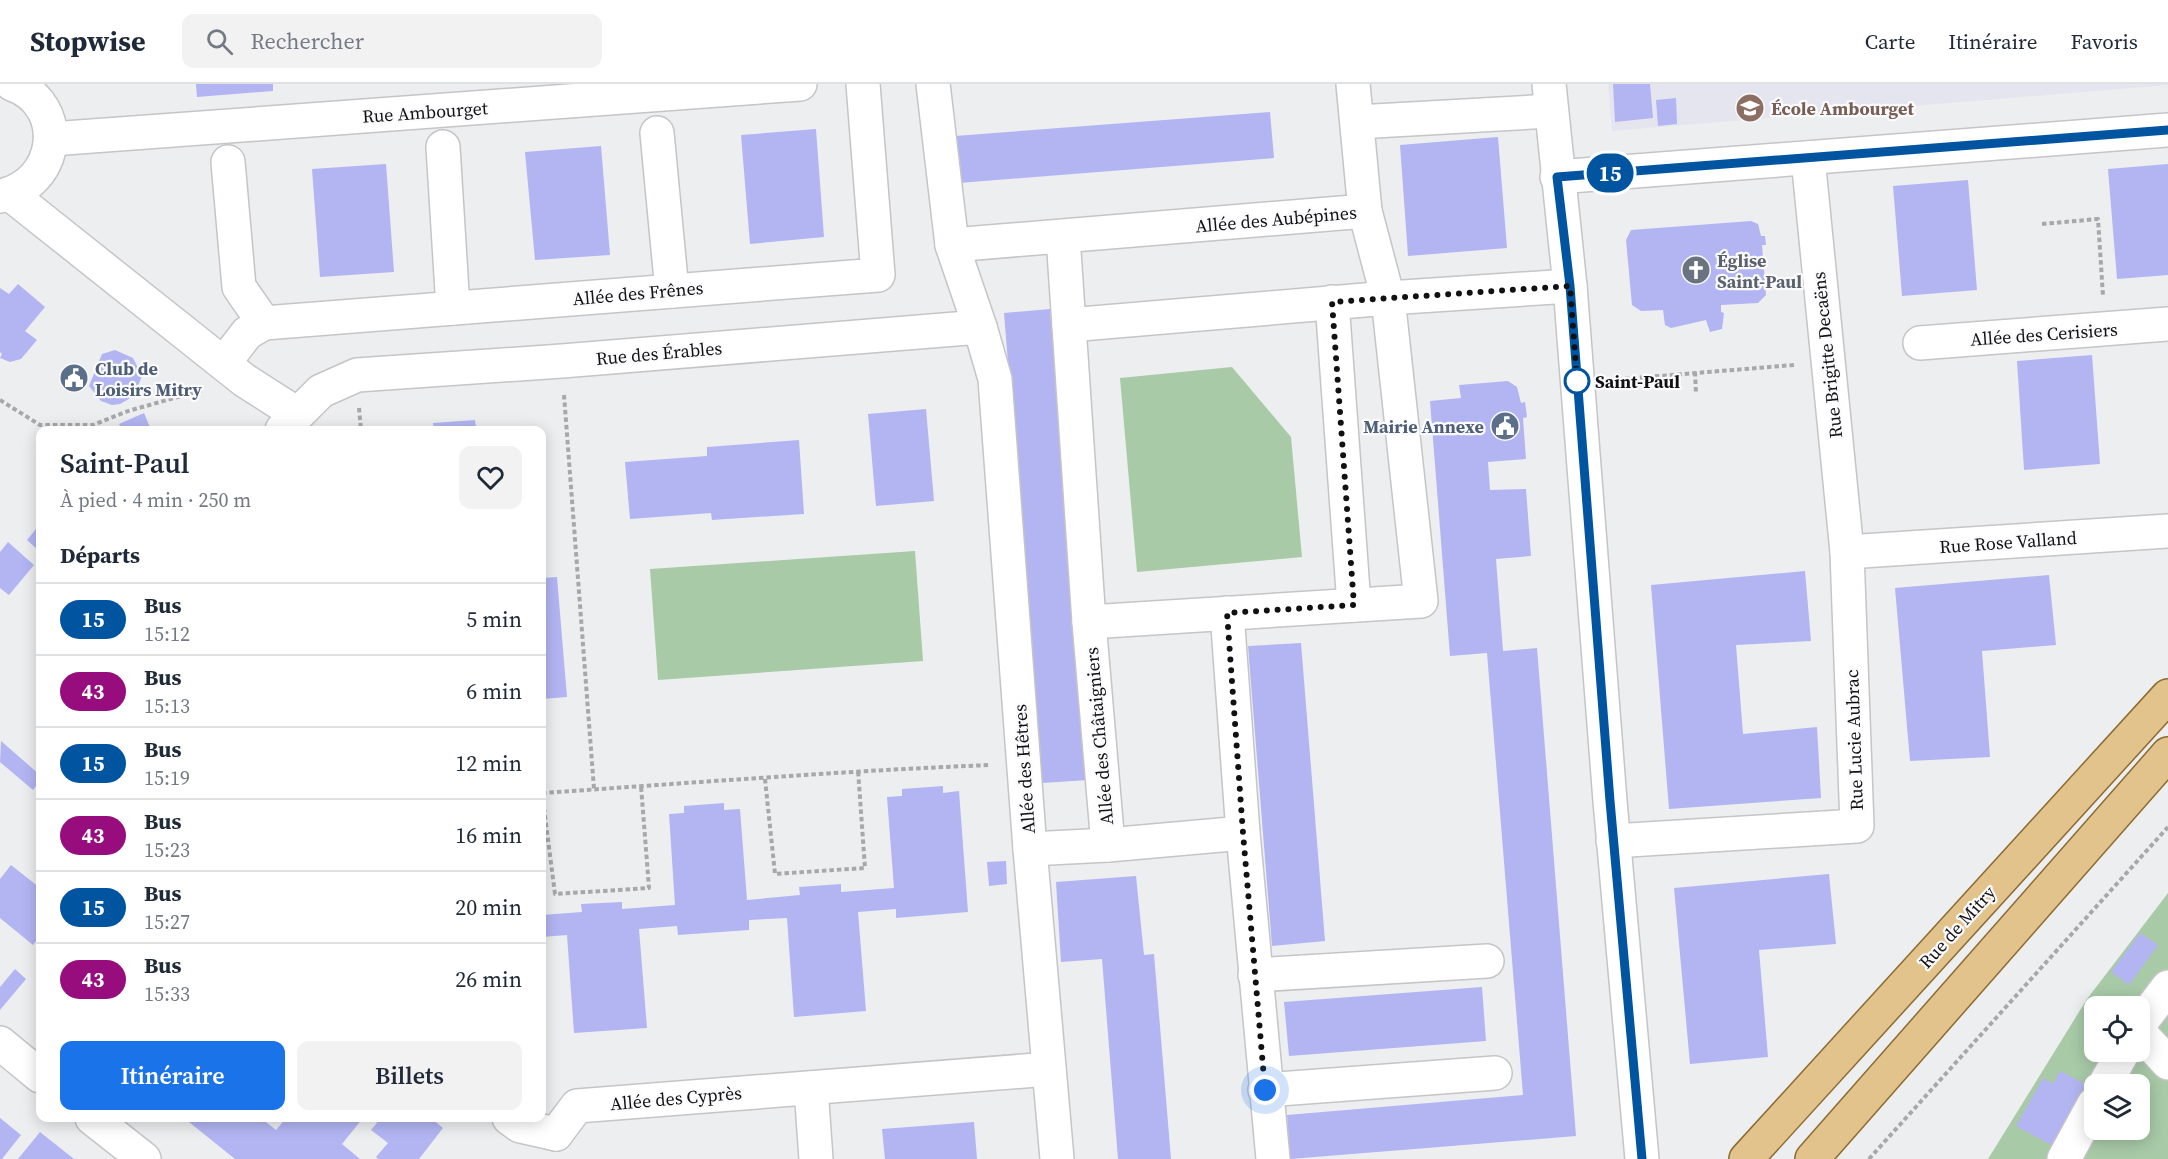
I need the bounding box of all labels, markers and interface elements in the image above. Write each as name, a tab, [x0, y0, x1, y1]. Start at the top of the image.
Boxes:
search box	[182, 14, 602, 68]
text: Stopwise	[30, 22, 146, 60]
icon: search	[203, 25, 236, 58]
text: Rechercher	[251, 26, 364, 56]
text: Carte	[1865, 27, 1915, 56]
text: Itinéraire	[1948, 27, 2037, 56]
text: Favoris	[2070, 27, 2138, 56]
school or university icon: École Ambourget	[1734, 92, 1766, 124]
street label: Rue Ambourget	[361, 95, 489, 129]
place label: École Ambourget	[1771, 96, 1914, 121]
line badge: 15	[1583, 154, 1637, 193]
text: 15	[1599, 159, 1621, 188]
street label: Allée des Aubépines	[1194, 199, 1358, 239]
place label: Église Saint-Paul	[1717, 248, 1802, 294]
church icon: Église Saint-Paul	[1680, 254, 1712, 286]
street label: Rue Brigitte Decaëns	[1806, 270, 1848, 439]
street label: Allée des Frênes	[572, 275, 705, 311]
street label: Allée des Cerisiers	[1969, 316, 2119, 352]
street label: Rue des Érables	[595, 335, 723, 371]
place label: Club de Loisirs Mitry	[95, 356, 202, 402]
public building icon: Club de Loisirs Mitry	[58, 362, 90, 394]
marker: Saint-Paul	[1564, 368, 1590, 394]
place label: Saint-Paul	[1595, 369, 1680, 394]
public building icon: Mairie Annexe	[1489, 410, 1521, 442]
place label: Mairie Annexe	[1363, 414, 1484, 439]
text: Saint-Paul	[60, 444, 190, 482]
button: heart	[459, 446, 522, 509]
text: À pied · 4 min · 250 m	[60, 486, 251, 514]
street label: Rue Rose Valland	[1938, 525, 2078, 559]
text: Départs	[60, 540, 140, 570]
text: Bus	[144, 590, 181, 620]
text: 5 min	[466, 604, 522, 634]
text: 15	[82, 605, 104, 634]
text: 15:12	[144, 620, 190, 648]
street label: Allée des Châtaigniers	[1079, 646, 1119, 826]
text: Bus	[144, 662, 181, 692]
street label: Rue Lucie Aubrac	[1839, 669, 1869, 811]
text: 6 min	[466, 676, 522, 706]
text: 43	[82, 677, 104, 706]
text: 15:13	[144, 692, 190, 720]
street label: Allée des Hêtres	[1007, 703, 1041, 835]
text: Bus	[144, 734, 181, 764]
text: 12 min	[455, 748, 522, 778]
text: 15	[82, 749, 104, 778]
text: 15:19	[144, 764, 190, 792]
text: Bus	[144, 806, 181, 836]
text: 16 min	[455, 820, 522, 850]
text: 43	[82, 821, 104, 850]
text: 15:23	[144, 836, 190, 864]
text: Bus	[144, 878, 181, 908]
street label: Rue de Mitry	[1913, 880, 2001, 974]
text: 20 min	[455, 892, 522, 922]
text: 15	[82, 893, 104, 922]
text: 15:27	[144, 908, 190, 936]
text: Bus	[144, 950, 181, 980]
text: 26 min	[455, 964, 522, 994]
text: 43	[82, 965, 104, 994]
text: 15:33	[144, 980, 190, 1008]
map controls	[2084, 996, 2150, 1140]
button: locate	[2084, 996, 2150, 1062]
button: Itinéraire	[60, 1041, 285, 1110]
button: Billets	[297, 1041, 522, 1110]
button: layers	[2084, 1074, 2150, 1140]
your location	[1250, 1075, 1280, 1105]
street label: Allée des Cyprès	[609, 1080, 743, 1116]

